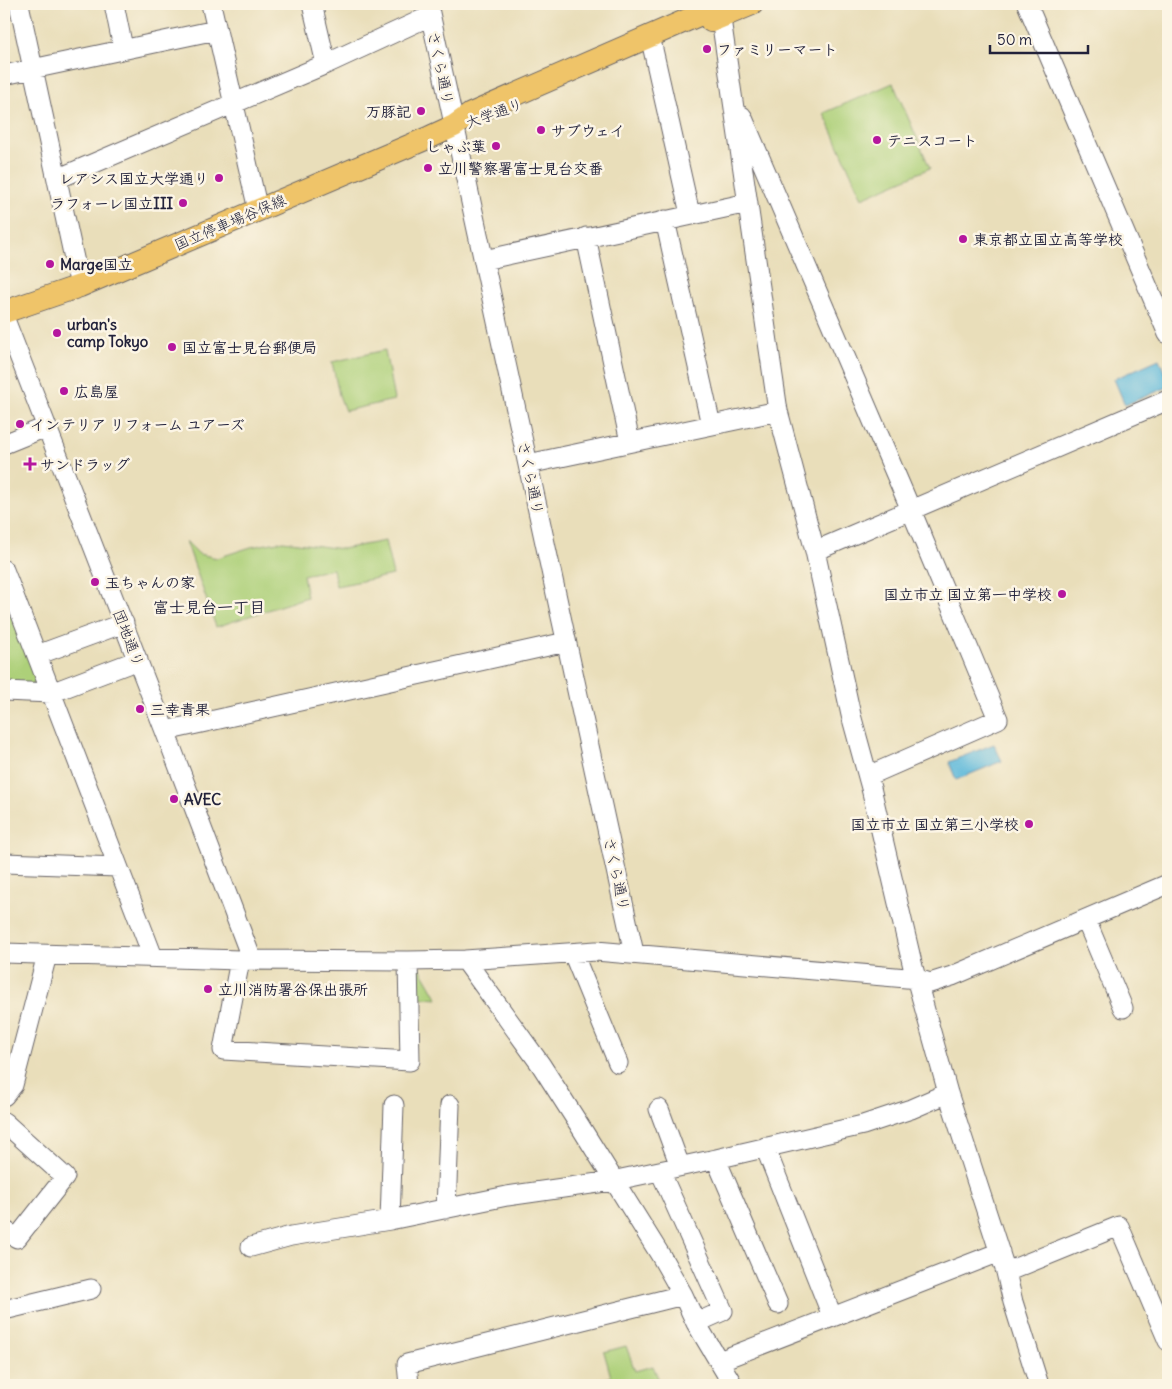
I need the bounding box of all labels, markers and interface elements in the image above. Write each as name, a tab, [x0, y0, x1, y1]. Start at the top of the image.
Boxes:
scale bar	[990, 22, 1087, 54]
street label: さくら通り	[424, 29, 458, 107]
text: 50 m	[997, 30, 1032, 49]
place label: ファミリーマート	[717, 40, 838, 59]
marker: ファミリーマート	[701, 43, 713, 55]
street label: 大学通り	[463, 94, 525, 132]
place label: 万豚記	[366, 102, 411, 121]
marker: 万豚記	[415, 105, 427, 117]
place label: サブウェイ	[551, 121, 625, 140]
marker: サブウェイ	[535, 124, 547, 136]
place label: テニスコート	[887, 131, 977, 150]
marker: テニスコート	[871, 134, 883, 146]
place label: しゃぶ葉	[426, 137, 486, 156]
marker: しゃぶ葉	[490, 140, 502, 152]
place label: 立川警察署富士見台交番	[438, 159, 603, 178]
marker: 立川警察署富士見台交番	[422, 162, 434, 174]
place label: レアシス国立大学通り	[59, 169, 209, 188]
marker: レアシス国立大学通り	[213, 172, 225, 184]
street label: 国立停車場谷保線	[171, 190, 289, 254]
place label: ラフォーレ国立III	[50, 194, 173, 213]
marker: ラフォーレ国立III	[177, 197, 189, 209]
place label: 東京都立国立高等学校	[973, 230, 1123, 249]
marker: 東京都立国立高等学校	[957, 233, 969, 245]
place label: Marge国立	[60, 255, 133, 275]
marker: Marge国立	[44, 258, 56, 270]
place label: urban's camp Tokyo	[67, 315, 149, 352]
marker: urban's camp Tokyo	[51, 327, 63, 339]
place label: 国立富士見台郵便局	[182, 338, 317, 357]
marker: 国立富士見台郵便局	[166, 341, 178, 353]
place label: 広島屋	[74, 382, 119, 401]
marker: 広島屋	[58, 385, 70, 397]
place label: インテリア リフォーム ユアーズ	[30, 415, 245, 434]
marker: インテリア リフォーム ユアーズ	[14, 418, 26, 430]
street label: さくら通り	[514, 439, 548, 517]
place label: サンドラッグ	[40, 455, 130, 474]
marker: サンドラッグ	[24, 458, 36, 470]
place label: 玉ちゃんの家	[105, 573, 195, 592]
marker: 玉ちゃんの家	[89, 576, 101, 588]
place label: 国立市立 国立第一中学校	[883, 585, 1052, 604]
marker: 国立市立 国立第一中学校	[1056, 588, 1068, 600]
district label: 富士見台一丁目	[153, 597, 265, 617]
street label: 団地通り	[109, 607, 149, 669]
place label: 三幸青果	[150, 700, 210, 719]
marker: 三幸青果	[134, 703, 146, 715]
place label: AVEC	[184, 790, 221, 809]
marker: AVEC	[168, 793, 180, 805]
place label: 国立市立 国立第三小学校	[850, 815, 1019, 834]
marker: 国立市立 国立第三小学校	[1023, 818, 1035, 830]
street label: さくら通り	[600, 835, 634, 913]
place label: 立川消防署谷保出張所	[218, 980, 368, 999]
marker: 立川消防署谷保出張所	[202, 983, 214, 995]

